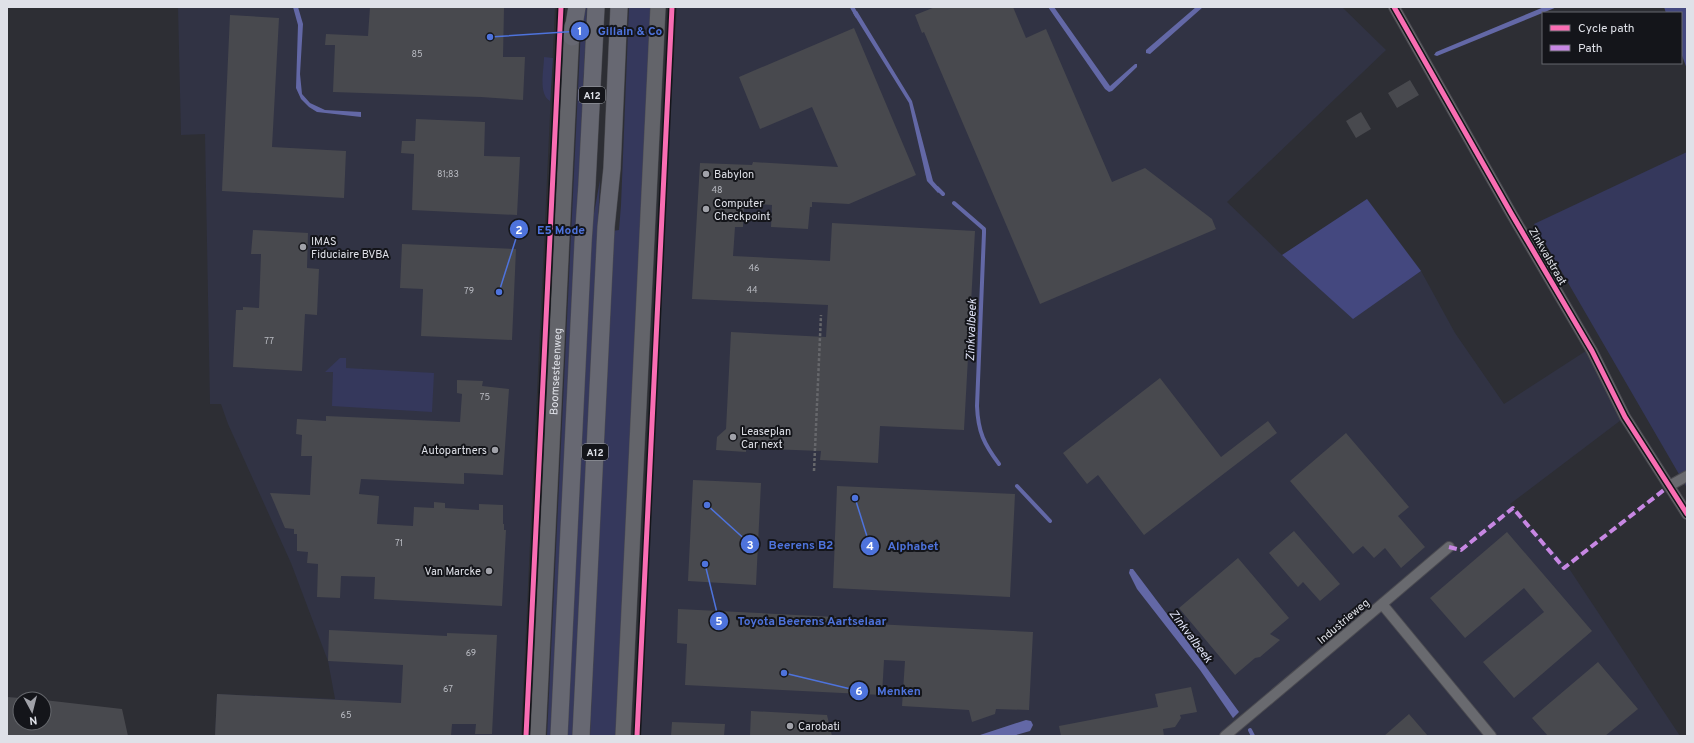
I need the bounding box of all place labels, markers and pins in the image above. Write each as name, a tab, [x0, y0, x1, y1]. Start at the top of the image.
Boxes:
callout: Gillain & Co	[570, 19, 670, 43]
place label: Babylon	[714, 168, 754, 182]
marker: Babylon	[701, 169, 711, 179]
place label: Computer Checkpoint	[714, 197, 771, 224]
marker: Computer Checkpoint	[701, 204, 711, 214]
callout: E5 Mode	[509, 217, 593, 241]
place label: IMAS Fiduciaire BVBA	[311, 235, 390, 262]
marker: IMAS Fiduciaire BVBA	[298, 242, 308, 252]
place label: Leaseplan Car next	[741, 425, 791, 452]
marker: Leaseplan Car next	[728, 432, 738, 442]
place label: Autopartners	[421, 444, 487, 458]
marker: Autopartners	[490, 445, 500, 455]
callout: Beerens B2	[740, 532, 841, 556]
callout: Alphabet	[860, 534, 947, 558]
place label: Van Marcke	[425, 565, 481, 579]
marker: Van Marcke	[484, 566, 494, 576]
callout: Toyota Beerens Aartselaar	[709, 609, 895, 633]
callout: Menken	[849, 679, 929, 703]
place label: Carobati	[798, 720, 840, 734]
marker: Carobati	[785, 721, 795, 731]

